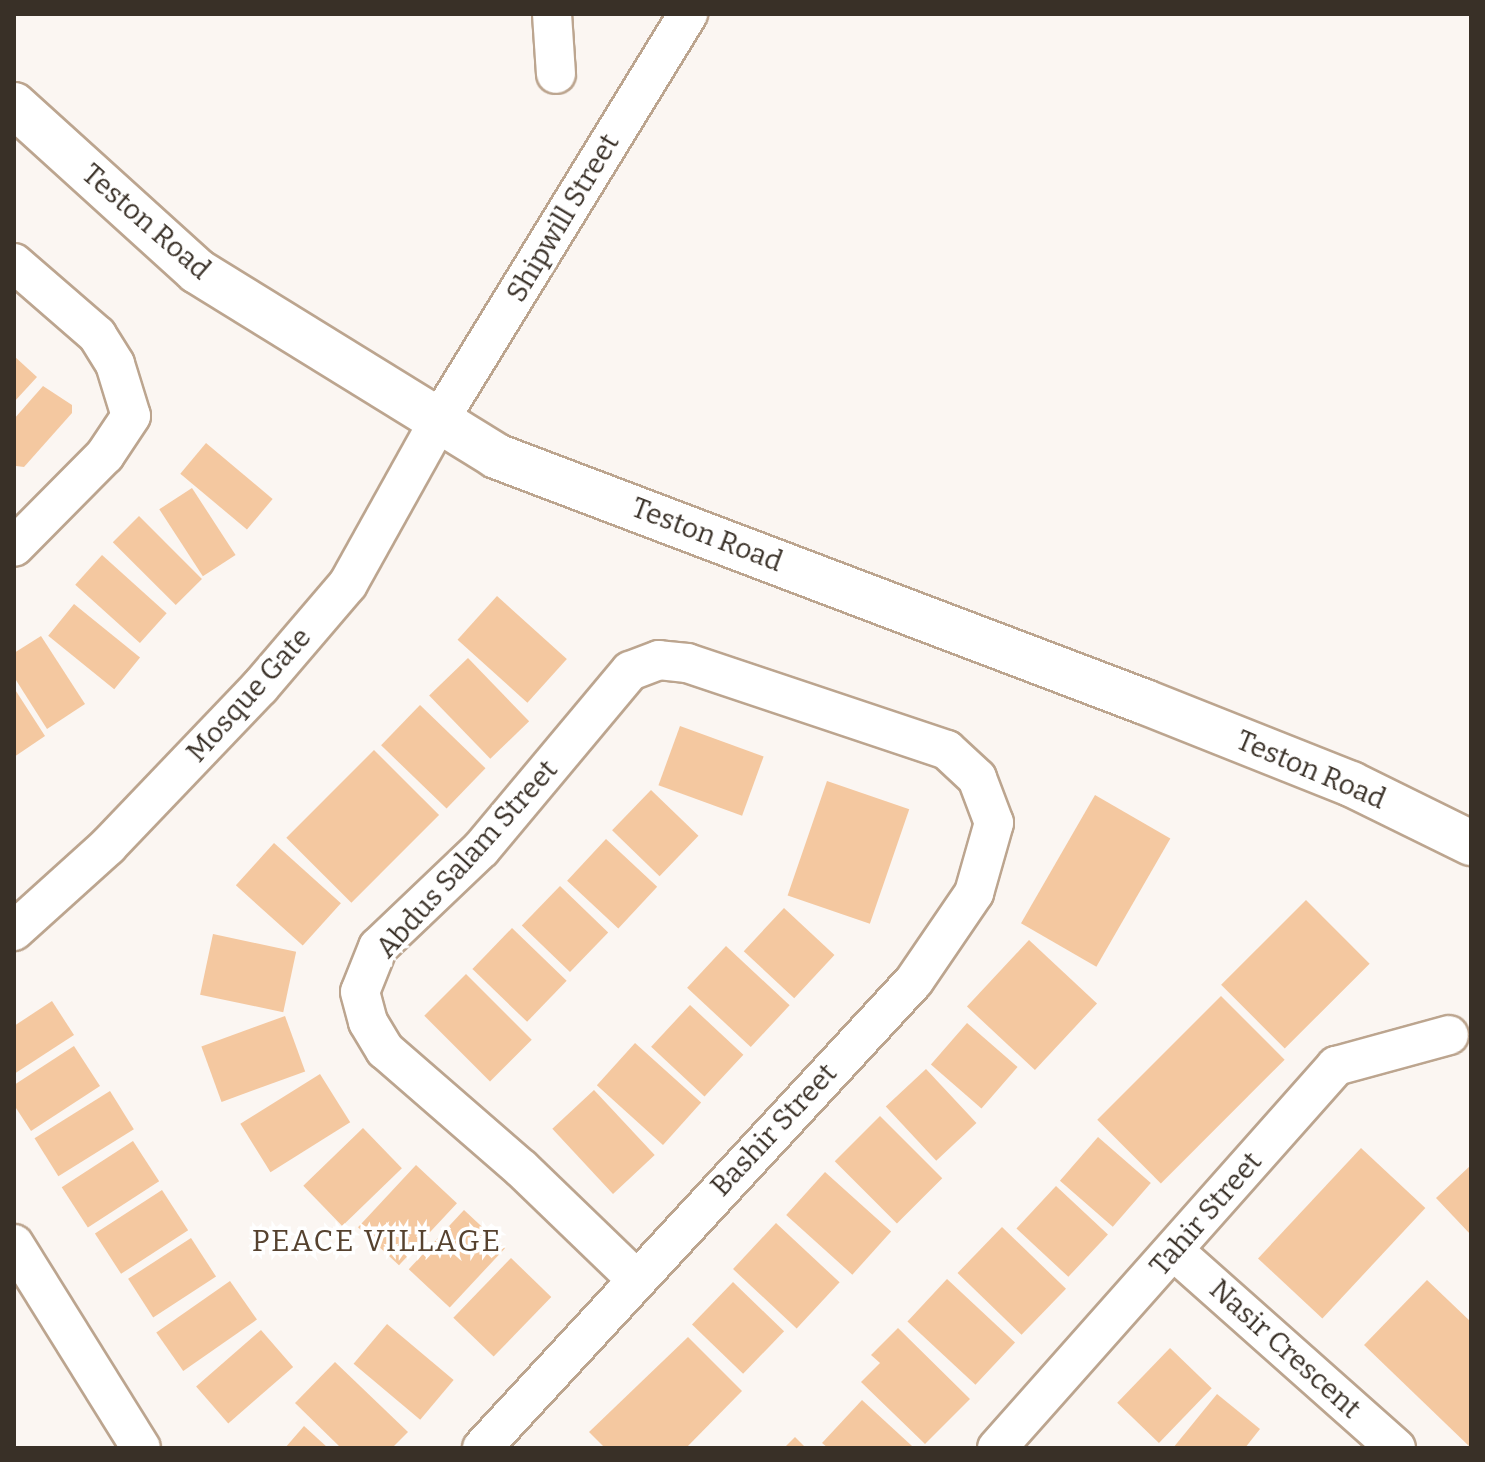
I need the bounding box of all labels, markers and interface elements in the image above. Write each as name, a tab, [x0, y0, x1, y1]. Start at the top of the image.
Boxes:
street label: Shipwill Street	[500, 128, 626, 308]
street label: Teston Road	[75, 157, 217, 287]
street label: Teston Road	[627, 491, 787, 579]
street label: Mosque Gate	[180, 621, 318, 769]
street label: Teston Road	[1231, 724, 1391, 816]
street label: Abdus Salam Street	[369, 753, 565, 965]
street label: Bashir Street	[704, 1057, 844, 1203]
street label: Tahir Street	[1143, 1145, 1269, 1283]
district label: PEACE VILLAGE	[252, 1223, 502, 1259]
street label: Nasir Crescent	[1203, 1272, 1367, 1426]

